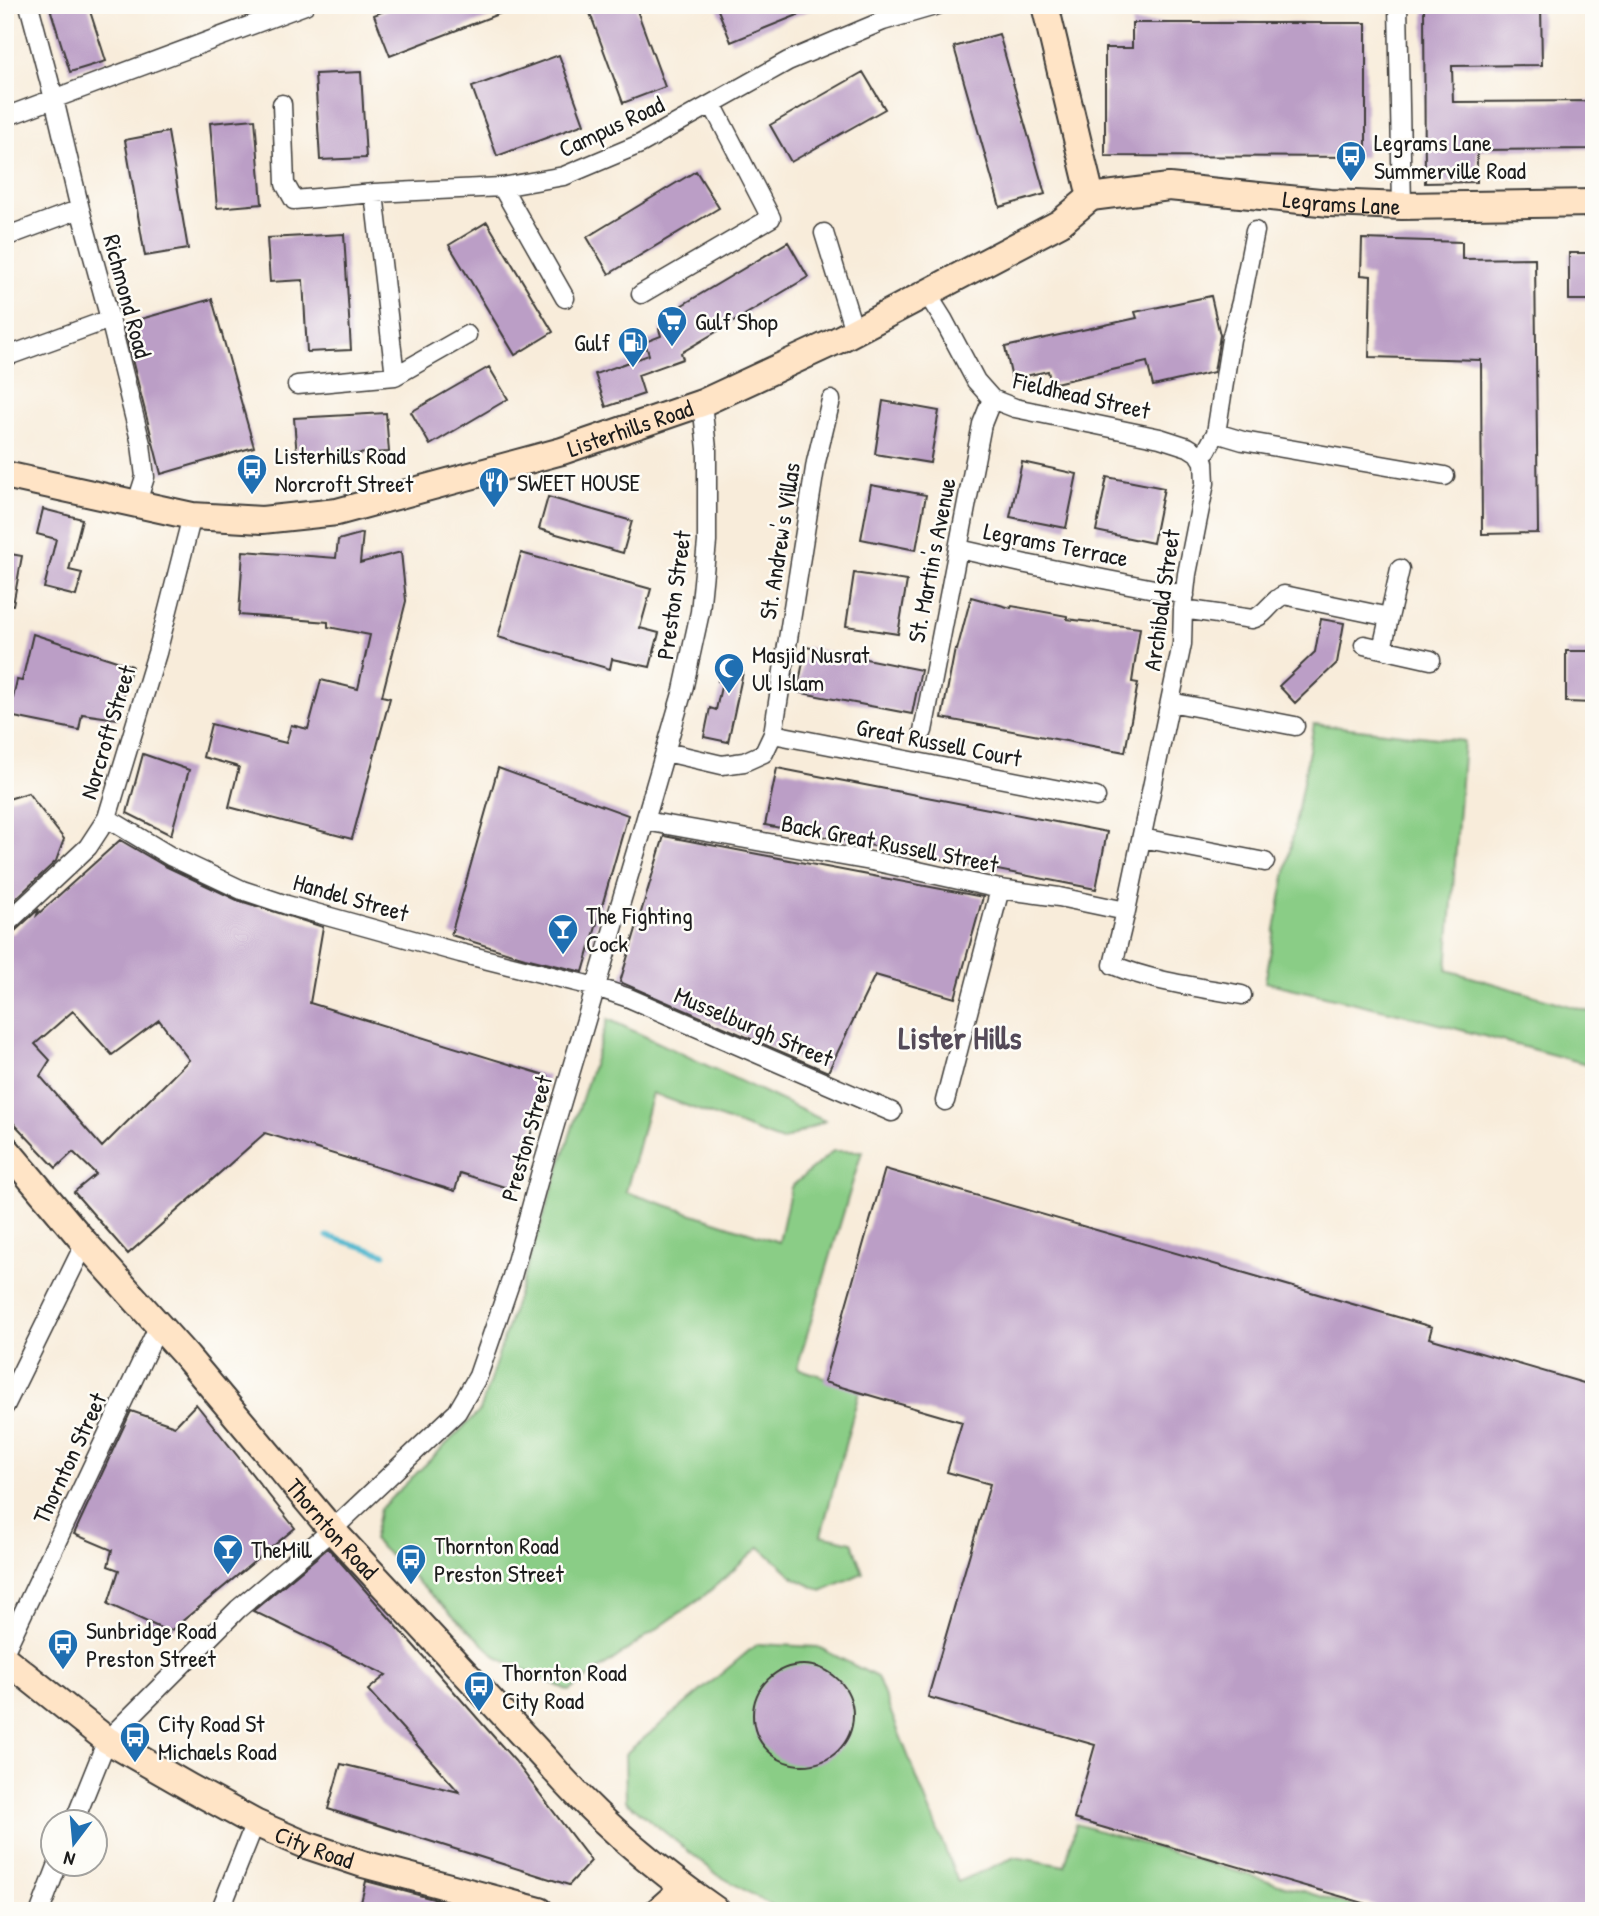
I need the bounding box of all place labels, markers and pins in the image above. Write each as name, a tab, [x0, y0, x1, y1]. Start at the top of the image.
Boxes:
place label: Legrams Lane Summerville Road	[1374, 126, 1526, 186]
bus stop icon: Legrams Lane Summerville Road	[1334, 139, 1368, 183]
supermarket icon: Gulf Shop	[655, 304, 689, 348]
place label: Gulf Shop	[695, 305, 778, 337]
fuel station icon: Gulf	[616, 325, 650, 369]
place label: Gulf	[574, 326, 610, 358]
place label: Listerhills Road Norcroft Street	[275, 439, 414, 499]
bus stop icon: Listerhills Road Norcroft Street	[235, 452, 269, 496]
restaurant icon: SWEET HOUSE	[477, 465, 511, 509]
place label: SWEET HOUSE	[517, 466, 641, 498]
place label: Masjid Nusrat Ul Islam	[752, 638, 870, 698]
mosque icon: Masjid Nusrat Ul Islam	[712, 651, 746, 695]
place label: The Fighting Cock	[586, 899, 693, 959]
bar icon: The Fighting Cock	[546, 912, 580, 956]
place label: Thornton Road Preston Street	[434, 1529, 564, 1589]
bar icon: TheMill	[211, 1532, 245, 1576]
place label: TheMill	[251, 1533, 313, 1565]
bus stop icon: Thornton Road Preston Street	[394, 1542, 428, 1586]
place label: Sunbridge Road Preston Street	[86, 1614, 216, 1674]
bus stop icon: Sunbridge Road Preston Street	[46, 1627, 80, 1671]
place label: Thornton Road City Road	[502, 1656, 627, 1716]
bus stop icon: Thornton Road City Road	[462, 1669, 496, 1713]
place label: City Road St Michaels Road	[158, 1707, 277, 1767]
bus stop icon: City Road St Michaels Road	[118, 1720, 152, 1764]

